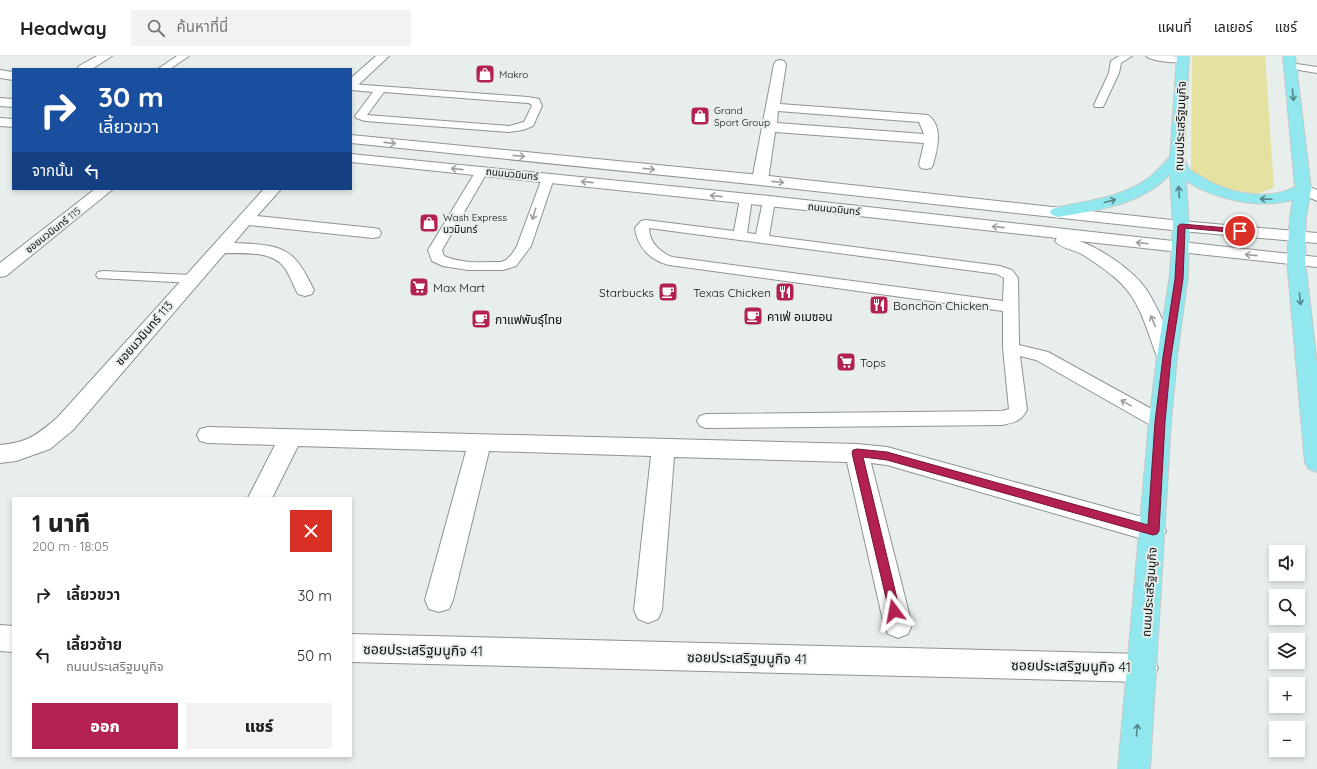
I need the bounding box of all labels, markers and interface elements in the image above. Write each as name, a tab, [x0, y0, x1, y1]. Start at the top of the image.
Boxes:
search box	[131, 10, 411, 46]
text: Headway	[20, 16, 107, 40]
icon: search	[145, 17, 167, 39]
text: ค้นหาที่นี่	[177, 17, 228, 36]
text: แผนที่	[1158, 18, 1192, 36]
text: เลเยอร์	[1214, 18, 1253, 36]
text: แชร์	[1275, 18, 1297, 36]
shop icon: Makro	[474, 63, 496, 85]
place label: Makro	[499, 68, 528, 81]
text: 30 m	[98, 79, 164, 114]
street label: ถนนประเสริฐมนูกิจ	[1171, 81, 1189, 171]
icon: right	[32, 84, 84, 136]
one-way arrow	[1290, 88, 1297, 101]
place label: Grand Sport Group	[714, 104, 770, 129]
shop icon: Grand Sport Group	[689, 105, 711, 127]
text: เลี้ยวขวา	[98, 115, 159, 138]
one-way arrow	[383, 139, 396, 147]
one-way arrow	[512, 152, 525, 159]
icon: left	[81, 160, 103, 182]
text: จากนั้น	[32, 161, 73, 180]
one-way arrow	[451, 165, 464, 172]
street label: ถนนนวมินทร์	[485, 165, 539, 183]
one-way arrow	[642, 165, 655, 172]
one-way arrow	[581, 178, 594, 186]
one-way arrow	[771, 178, 784, 186]
one-way arrow	[1175, 186, 1182, 199]
one-way arrow	[710, 192, 723, 200]
one-way arrow	[1260, 195, 1273, 203]
one-way arrow	[1103, 197, 1116, 204]
street label: ถนนนวมินทร์	[807, 200, 861, 218]
street label: ซอยนวมินทร์ 115	[23, 204, 83, 256]
one-way arrow	[530, 208, 537, 221]
place label: Wash Express นวมินทร์	[443, 211, 507, 236]
shop icon: Wash Express นวมินทร์	[418, 212, 440, 234]
pin	[1223, 214, 1257, 248]
icon: arrive	[1229, 220, 1251, 242]
one-way arrow	[992, 223, 1005, 230]
one-way arrow	[1136, 239, 1149, 247]
one-way arrow	[1245, 251, 1258, 259]
supermarket icon: Max Mart	[408, 276, 430, 298]
place label: Max Mart	[433, 280, 485, 295]
cafe icon: Starbucks	[657, 281, 679, 303]
restaurant icon: Texas Chicken	[774, 281, 796, 303]
place label: Starbucks	[599, 285, 654, 300]
place label: Texas Chicken	[693, 285, 771, 300]
one-way arrow	[1297, 292, 1304, 305]
restaurant icon: Bonchon Chicken	[868, 294, 890, 316]
street label: ซอยนวมินทร์ 113	[112, 298, 176, 368]
place label: Bonchon Chicken	[893, 298, 989, 313]
cafe icon: คาเฟ่ อเมซอน	[742, 305, 764, 327]
cafe icon: กาแฟพันธุ์ไทย	[470, 308, 492, 330]
place label: คาเฟ่ อเมซอน	[767, 309, 833, 324]
place label: กาแฟพันธุ์ไทย	[495, 312, 562, 327]
one-way arrow	[1149, 315, 1157, 327]
supermarket icon: Tops	[835, 351, 857, 373]
place label: Tops	[860, 355, 886, 370]
one-way arrow	[1120, 398, 1132, 406]
text: 1 นาที	[32, 508, 90, 538]
button: close	[290, 510, 332, 552]
text: 200 m · 18:05	[32, 538, 109, 554]
map controls	[1269, 545, 1305, 757]
button: sound	[1269, 545, 1305, 581]
street label: ถนนประเสริฐมนูกิจ	[1138, 547, 1160, 637]
icon: right	[32, 584, 54, 606]
text: เลี้ยวขวา	[66, 585, 120, 604]
text: 30 m	[297, 586, 332, 605]
button: search	[1269, 589, 1305, 625]
position arrow	[873, 590, 915, 632]
button: layers	[1269, 633, 1305, 669]
text: เลี้ยวซ้าย	[66, 635, 122, 654]
street label: ซอยประเสริฐมนูกิจ 41	[363, 640, 483, 660]
icon: left	[32, 644, 54, 666]
text: 50 m	[297, 646, 332, 665]
street label: ซอยประเสริฐมนูกิจ 41	[687, 648, 807, 668]
street label: ซอยประเสริฐมนูกิจ 41	[1011, 656, 1131, 676]
text: ถนนประเสริฐมนูกิจ	[66, 658, 164, 674]
button: +	[1269, 677, 1305, 713]
button: ออก	[32, 703, 178, 749]
button: แชร์	[186, 703, 332, 749]
button: −	[1269, 721, 1305, 757]
one-way arrow	[1134, 724, 1141, 737]

